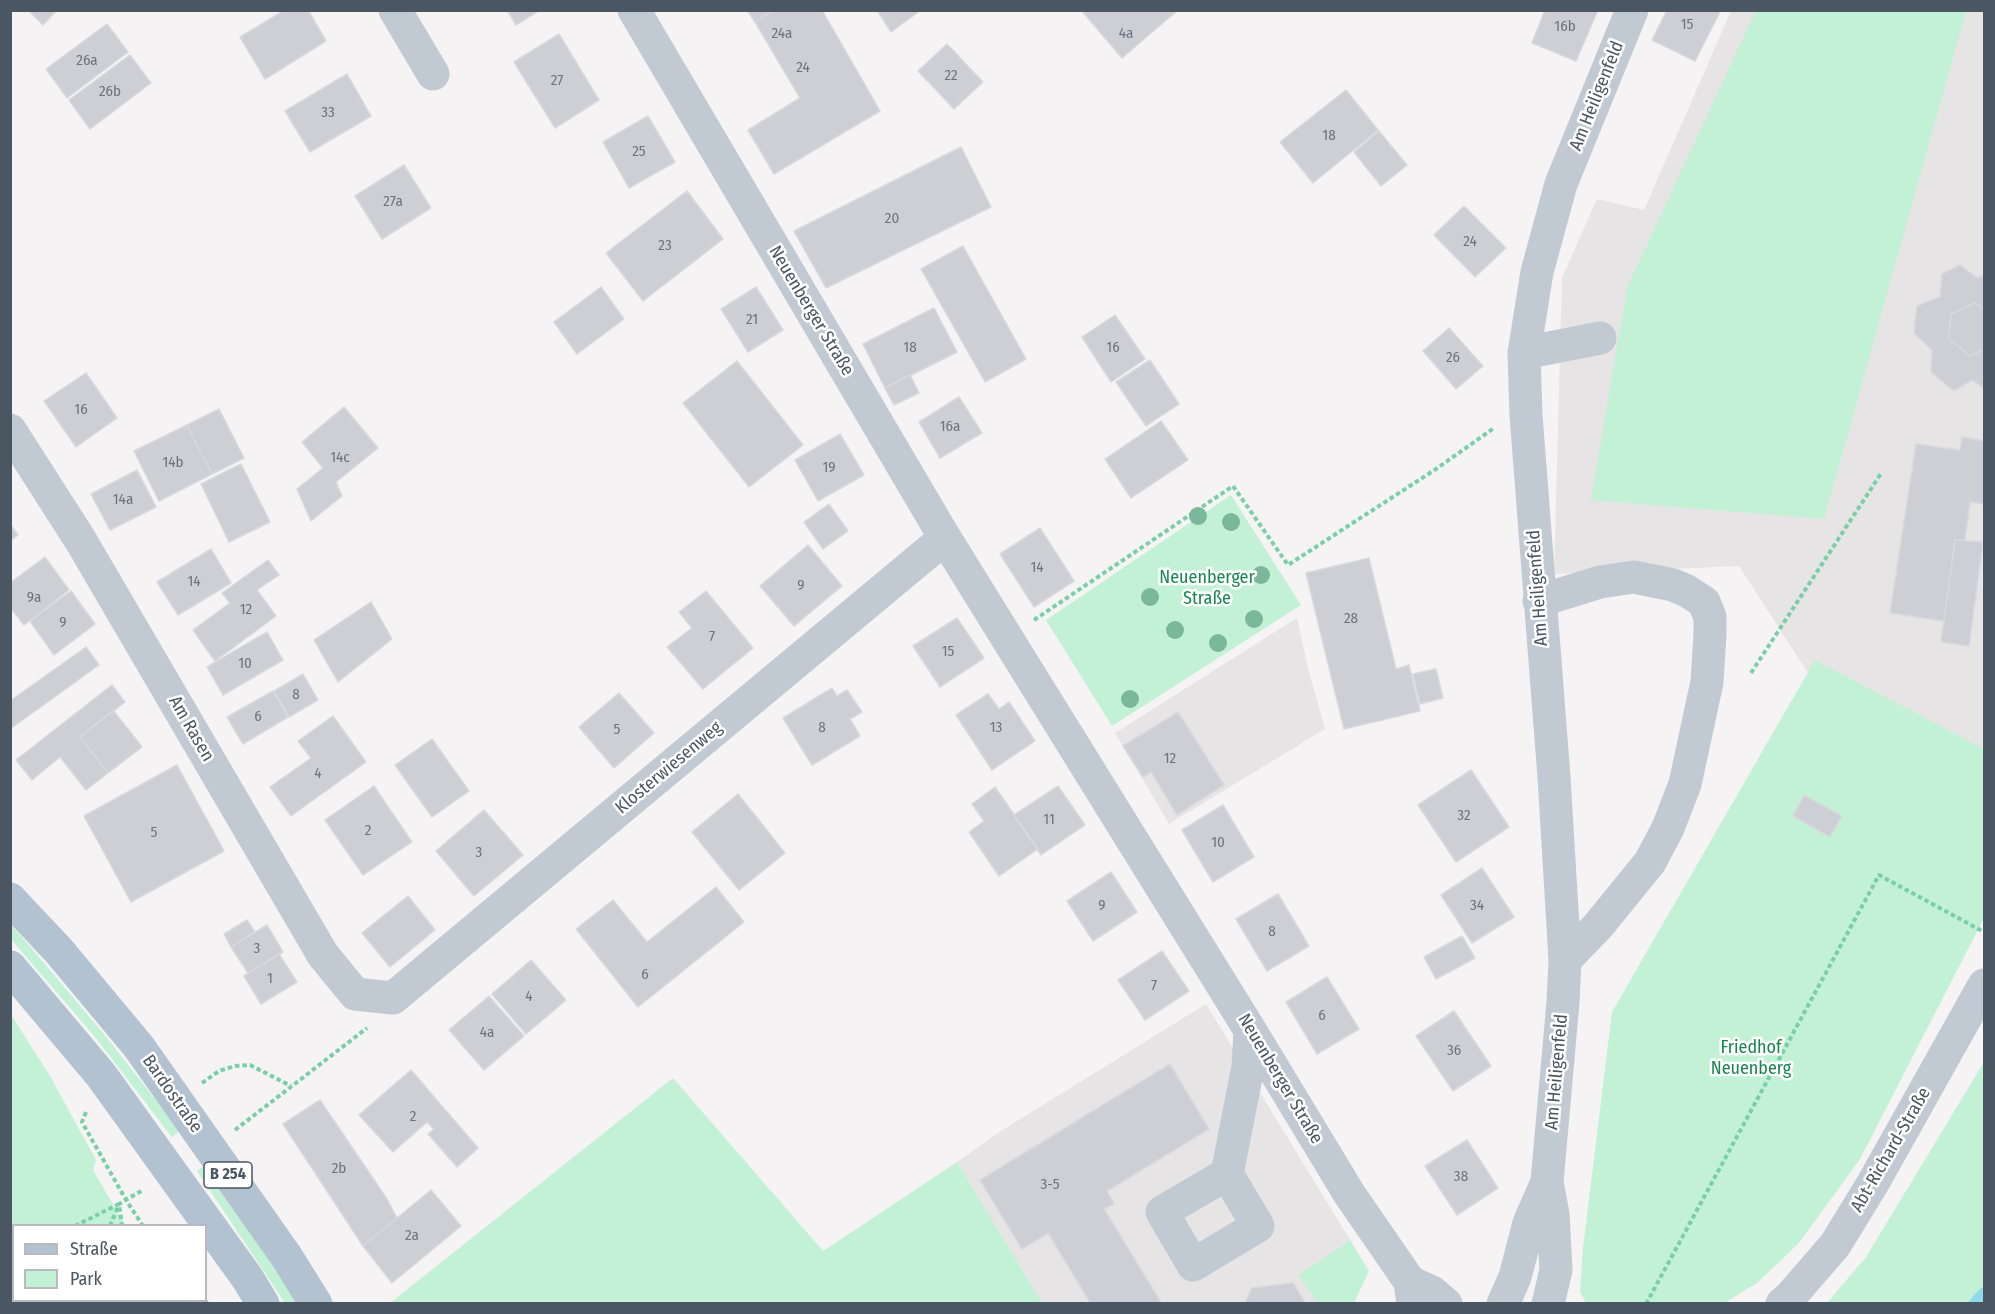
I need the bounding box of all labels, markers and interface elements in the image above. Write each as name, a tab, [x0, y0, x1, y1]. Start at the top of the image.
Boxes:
house number: 15	[1681, 16, 1693, 34]
house number: 16b	[1554, 18, 1576, 36]
house number: 24a	[772, 25, 792, 43]
house number: 4a	[1119, 25, 1133, 43]
street label: Am Heiligenfeld	[1565, 38, 1629, 154]
house number: 26a	[76, 52, 98, 70]
house number: 24	[796, 59, 810, 77]
house number: 22	[944, 67, 958, 85]
house number: 27	[551, 72, 563, 90]
house number: 26b	[99, 83, 121, 101]
house number: 33	[321, 104, 335, 122]
house number: 18	[1322, 127, 1336, 145]
house number: 25	[632, 143, 646, 161]
house number: 27a	[383, 193, 403, 211]
house number: 20	[885, 210, 899, 228]
house number: 24	[1463, 233, 1477, 251]
house number: 23	[658, 237, 672, 255]
street label: Neuenberger Straße	[764, 242, 858, 380]
house number: 21	[746, 311, 758, 329]
house number: 18	[903, 339, 917, 357]
house number: 16	[1106, 339, 1120, 357]
house number: 26	[1446, 349, 1460, 367]
house number: 16	[74, 401, 88, 419]
house number: 16a	[940, 418, 960, 436]
house number: 14c	[330, 449, 350, 467]
house number: 14b	[162, 454, 184, 472]
house number: 19	[822, 459, 836, 477]
house number: 14a	[113, 491, 133, 509]
street label: Am Heiligenfeld	[1523, 529, 1553, 647]
house number: 14	[1030, 559, 1044, 577]
park label: Neuenberger Straße	[1159, 567, 1255, 610]
house number: 14	[187, 573, 201, 591]
house number: 9	[797, 577, 805, 595]
house number: 9a	[27, 589, 41, 607]
house number: 12	[240, 601, 252, 619]
house number: 28	[1344, 610, 1358, 628]
house number: 9	[59, 614, 67, 632]
house number: 7	[709, 628, 715, 646]
house number: 15	[942, 643, 954, 661]
house number: 10	[238, 655, 252, 673]
house number: 8	[292, 686, 300, 704]
street label: Am Rasen	[164, 692, 218, 766]
house number: 6	[254, 708, 262, 726]
street label: Klosterwiesenweg	[611, 717, 727, 819]
house number: 8	[818, 719, 826, 737]
house number: 13	[990, 719, 1002, 737]
house number: 5	[614, 721, 620, 739]
house number: 12	[1164, 750, 1176, 768]
house number: 4	[314, 765, 322, 783]
house number: 32	[1457, 807, 1471, 825]
house number: 11	[1043, 811, 1055, 829]
house number: 2	[365, 822, 371, 840]
house number: 5	[151, 824, 157, 842]
house number: 10	[1211, 834, 1225, 852]
house number: 3	[476, 844, 482, 862]
house number: 9	[1098, 897, 1106, 915]
house number: 34	[1470, 897, 1484, 915]
house number: 8	[1268, 923, 1276, 941]
house number: 3	[254, 940, 260, 958]
house number: 6	[641, 966, 649, 984]
house number: 1	[267, 970, 273, 988]
house number: 7	[1151, 977, 1157, 995]
house number: 4	[525, 988, 533, 1006]
house number: 6	[1318, 1007, 1326, 1025]
street label: Neuenberger Straße	[1233, 1010, 1327, 1148]
street label: Am Heiligenfeld	[1541, 1013, 1573, 1131]
house number: 4a	[480, 1024, 494, 1042]
park label: Friedhof Neuenberg	[1711, 1037, 1791, 1080]
house number: 36	[1447, 1042, 1461, 1060]
street label: Bardostraße	[137, 1051, 207, 1137]
street label: Abt-Richard-Straße	[1847, 1084, 1935, 1216]
house number: 2	[410, 1108, 416, 1126]
house number: 2b	[332, 1160, 346, 1178]
road number: B 254	[204, 1162, 252, 1188]
house number: 38	[1454, 1168, 1468, 1186]
house number: 3-5	[1040, 1176, 1060, 1194]
legend	[12, 1224, 207, 1302]
house number: 2a	[405, 1227, 419, 1245]
text: Straße	[70, 1238, 118, 1260]
text: Park	[70, 1268, 102, 1290]

